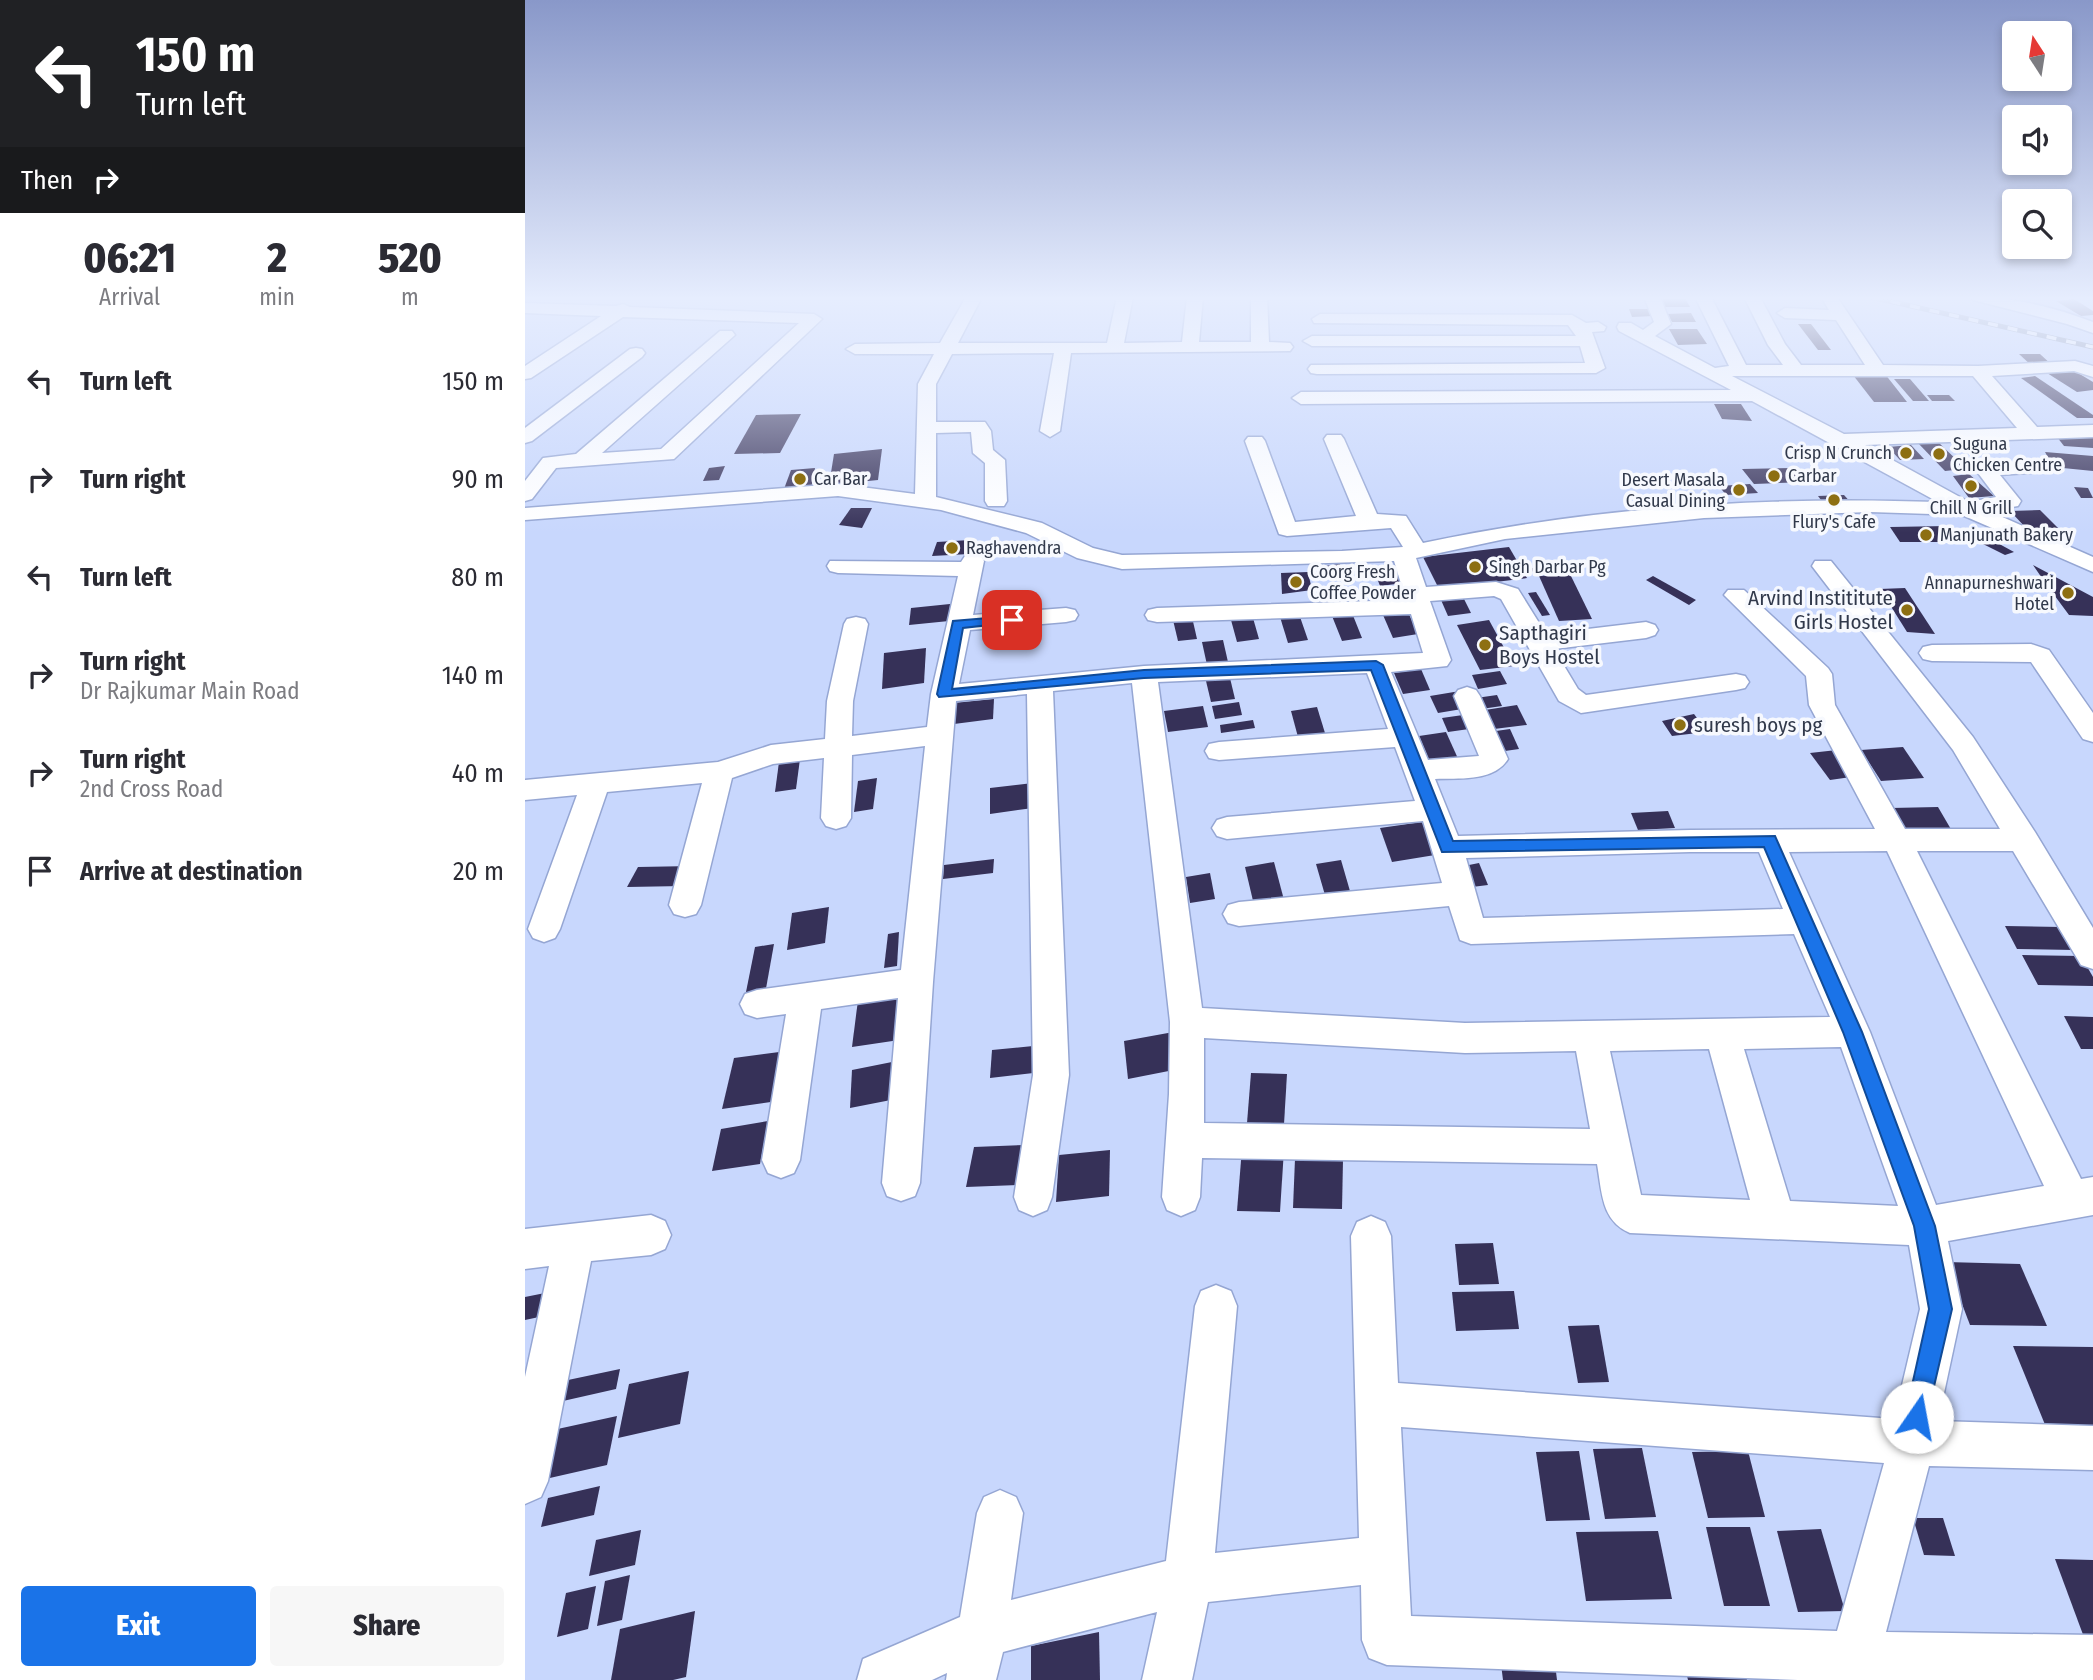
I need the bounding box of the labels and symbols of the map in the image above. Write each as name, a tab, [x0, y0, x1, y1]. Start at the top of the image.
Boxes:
north arrow	[2002, 21, 2072, 91]
place label: Suguna Chicken Centre	[1953, 433, 2062, 476]
place label: Crisp N Crunch	[1784, 442, 1892, 464]
marker: Crisp N Crunch	[1898, 445, 1914, 461]
marker: Suguna Chicken Centre	[1931, 446, 1947, 462]
place label: Carbar	[1788, 465, 1837, 487]
place label: Car Bar	[814, 468, 868, 490]
marker: Carbar	[1766, 468, 1782, 484]
place label: Desert Masala Casual Dining	[1622, 469, 1726, 512]
marker: Car Bar	[792, 471, 808, 487]
marker: Chill N Grill	[1963, 478, 1979, 494]
marker: Desert Masala Casual Dining	[1731, 482, 1747, 498]
marker: Flury's Cafe	[1826, 492, 1842, 508]
place label: Chill N Grill	[1930, 497, 2013, 519]
place label: Flury's Cafe	[1792, 511, 1876, 533]
place label: Manjunath Bakery	[1940, 524, 2073, 546]
marker: Manjunath Bakery	[1918, 527, 1934, 543]
place label: Raghavendra	[966, 537, 1061, 559]
marker: Raghavendra	[944, 540, 960, 556]
place label: Singh Darbar Pg	[1489, 556, 1606, 578]
marker: Singh Darbar Pg	[1467, 559, 1483, 575]
place label: Coorg Fresh Coffee Powder	[1310, 561, 1417, 604]
place label: Annapurneshwari Hotel	[1925, 572, 2054, 615]
marker: Coorg Fresh Coffee Powder	[1288, 574, 1304, 590]
place label: Arvind Instititute Girls Hostel	[1748, 585, 1893, 635]
marker: Annapurneshwari Hotel	[2060, 585, 2076, 601]
pin	[982, 590, 1042, 650]
marker: Arvind Instititute Girls Hostel	[1899, 602, 1915, 618]
place label: Sapthagiri Boys Hostel	[1499, 620, 1600, 670]
marker: Sapthagiri Boys Hostel	[1477, 637, 1493, 653]
place label: suresh boys pg	[1694, 712, 1822, 738]
marker: suresh boys pg	[1672, 717, 1688, 733]
position arrow	[1880, 1380, 1954, 1454]

